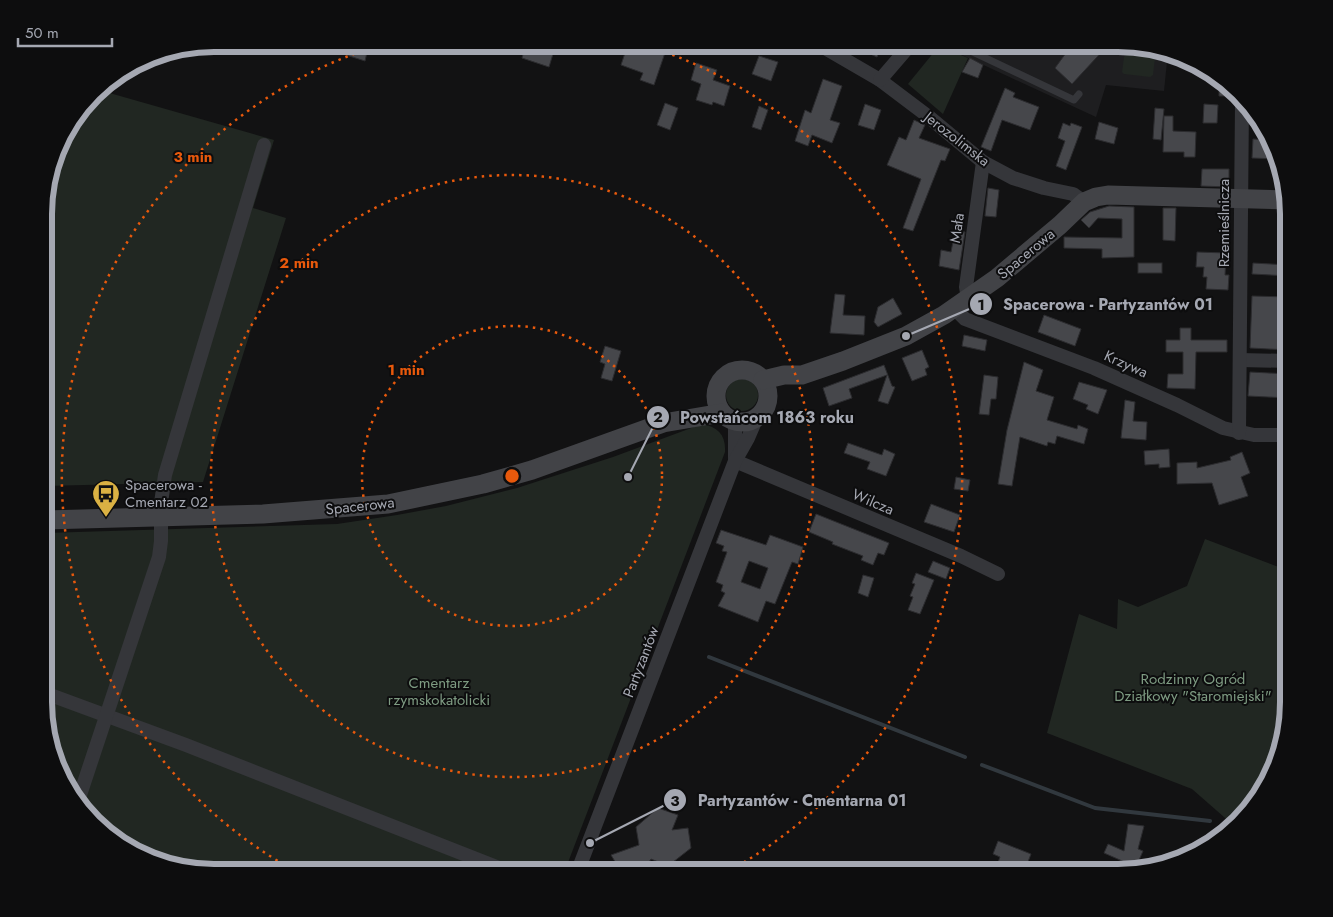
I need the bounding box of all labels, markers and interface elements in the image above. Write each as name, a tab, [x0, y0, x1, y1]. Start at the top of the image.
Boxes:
scale bar	[18, 15, 111, 47]
text: 50 m	[25, 22, 59, 44]
street label: Jerozolimska	[918, 105, 995, 172]
text: 3 min	[174, 146, 212, 168]
street label: Rzemieślnicza	[1213, 179, 1235, 267]
street label: Mała	[944, 212, 970, 244]
street label: Spacerowa	[992, 223, 1060, 285]
text: 2 min	[279, 252, 319, 274]
callout: Spacerowa - Partyzantów 01	[968, 289, 1223, 320]
text: Spacerowa - Partyzantów 01	[1003, 293, 1213, 316]
text: 1	[977, 294, 985, 316]
street label: Krzywa	[1101, 345, 1151, 383]
text: 1 min	[387, 359, 425, 381]
callout: Powstańcom 1863 roku	[645, 402, 864, 433]
text: 2	[653, 406, 663, 428]
text: Powstańcom 1863 roku	[680, 406, 854, 429]
centre of rings	[503, 467, 521, 485]
place label: Spacerowa - Cmentarz 02	[125, 474, 208, 513]
bus stop icon: Spacerowa - Cmentarz 02	[91, 479, 121, 518]
street label: Wilcza	[849, 483, 897, 521]
street label: Spacerowa	[324, 491, 396, 521]
street label: Partyzantów	[617, 623, 665, 701]
park label: Rodzinny Ogród Działkowy "Staromiejski"	[1114, 668, 1272, 707]
park label: Cmentarz rzymskokatolicki	[388, 672, 490, 711]
callout: Partyzantów - Cmentarna 01	[662, 785, 916, 816]
text: Partyzantów - Cmentarna 01	[698, 789, 906, 812]
text: 3	[670, 790, 680, 812]

